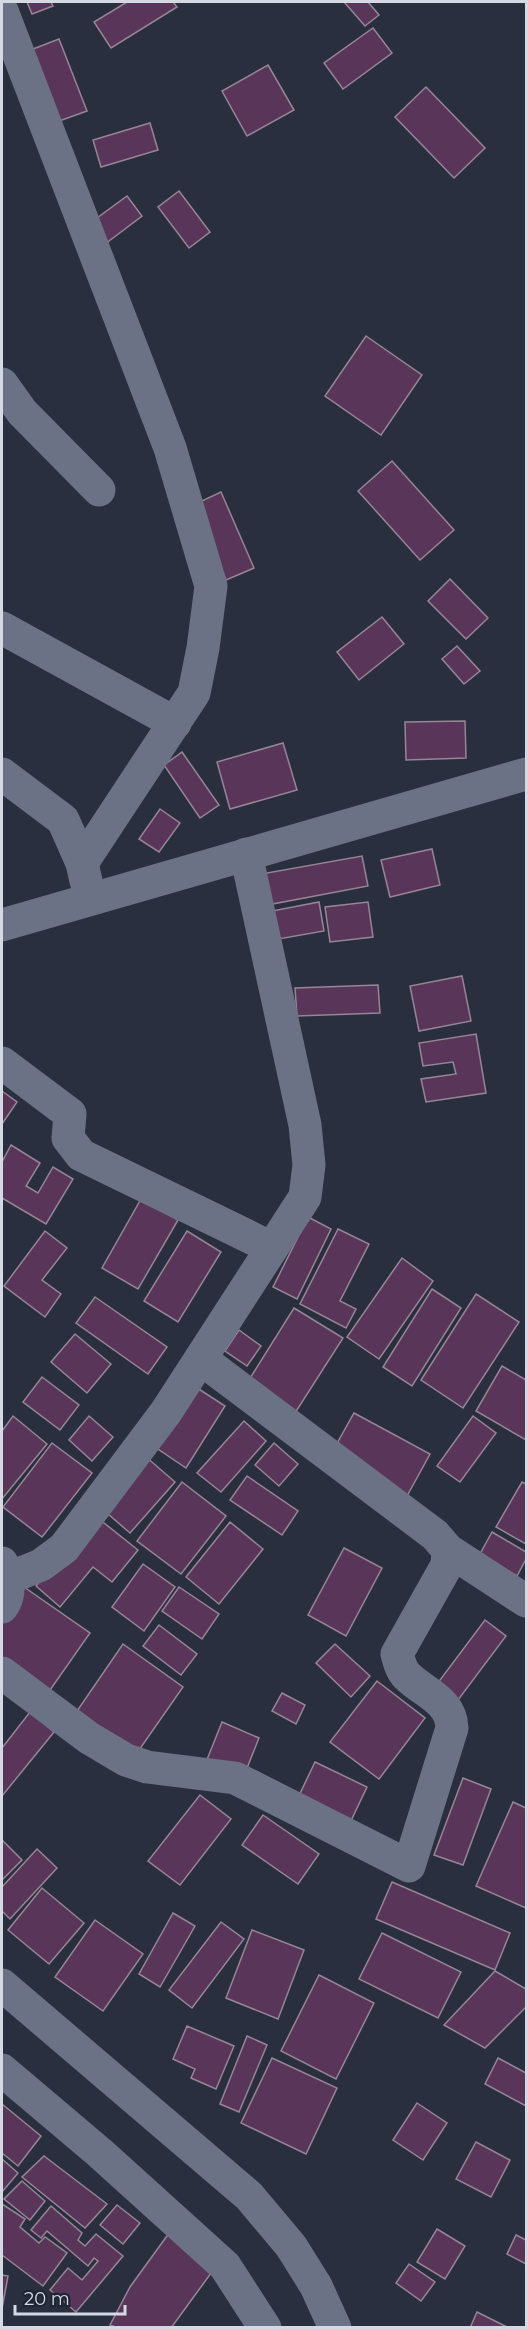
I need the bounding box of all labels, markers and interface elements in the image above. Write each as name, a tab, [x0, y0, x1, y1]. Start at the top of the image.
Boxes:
scale bar	[15, 2278, 124, 2316]
text: 20 m	[24, 2288, 70, 2310]

